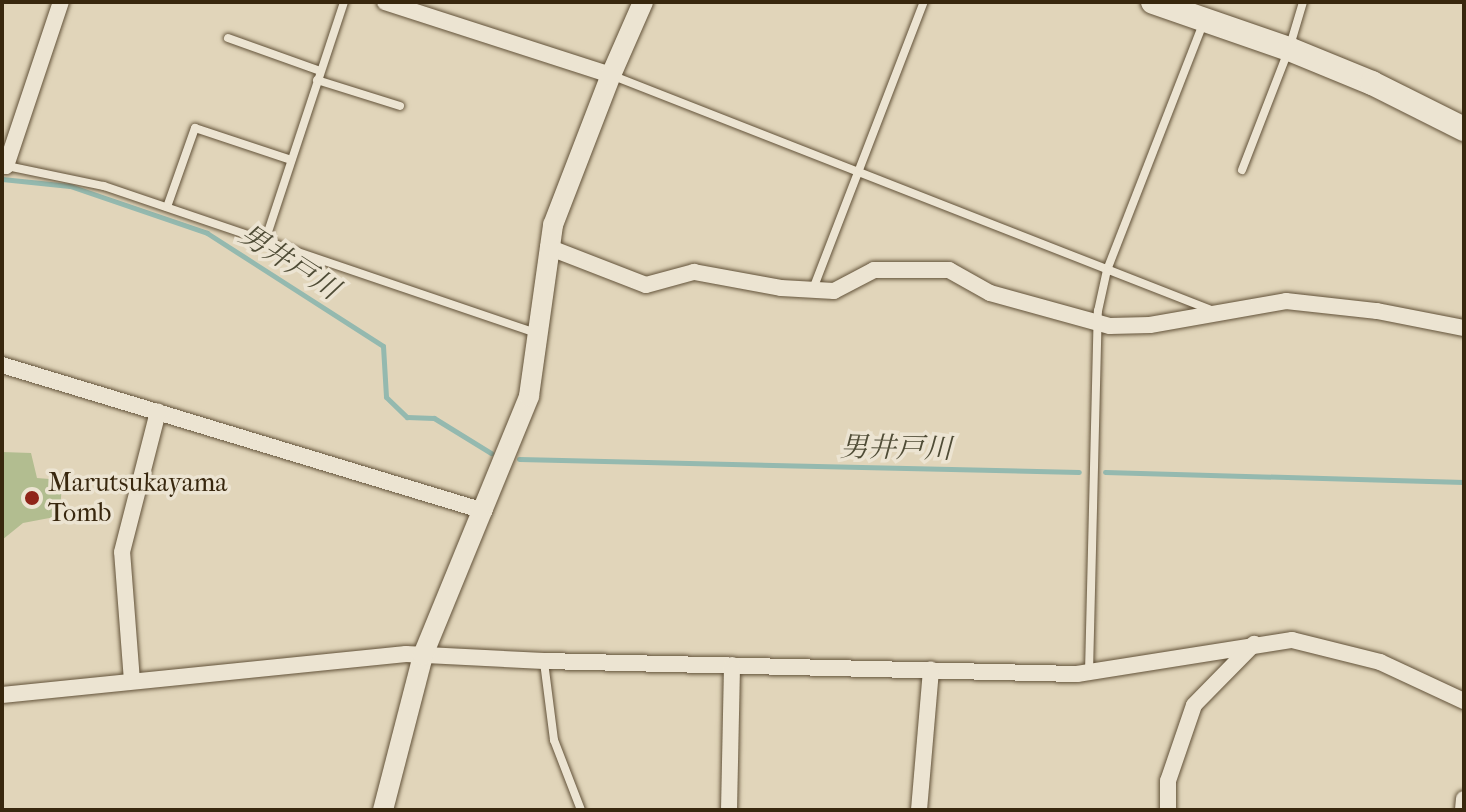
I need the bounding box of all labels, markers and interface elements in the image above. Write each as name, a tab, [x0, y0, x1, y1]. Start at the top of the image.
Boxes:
water label: 男井戸川	[233, 217, 345, 307]
water label: 男井戸川	[840, 430, 952, 466]
place label: Marutsukayama Tomb	[48, 467, 227, 528]
marker: Marutsukayama Tomb	[23, 489, 41, 507]

